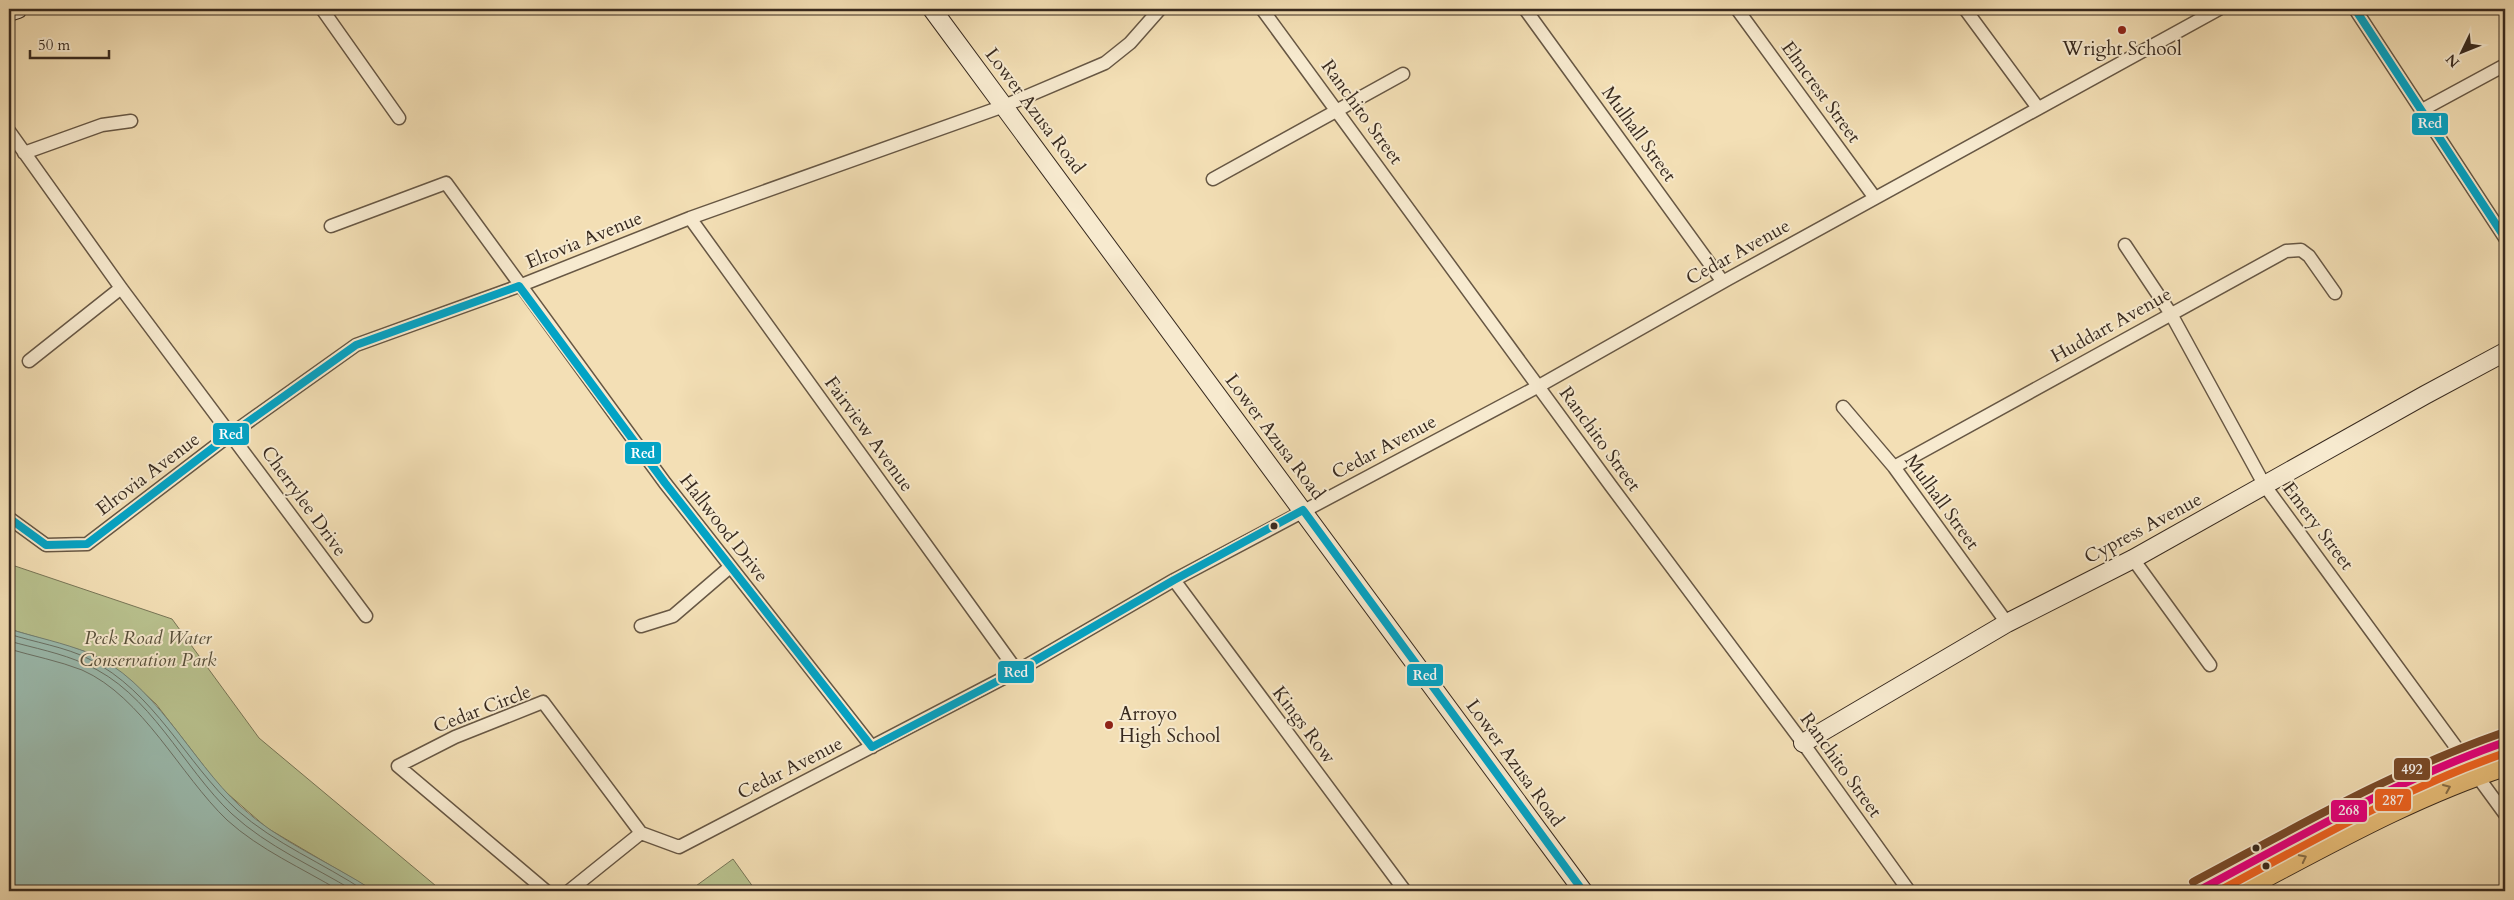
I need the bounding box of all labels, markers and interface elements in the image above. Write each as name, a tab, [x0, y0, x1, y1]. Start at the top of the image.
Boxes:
marker: Wright School	[2116, 24, 2128, 36]
scale bar	[30, 28, 109, 60]
north arrow	[2436, 28, 2486, 78]
text: 50 m	[38, 35, 70, 55]
street label: Elmcrest Street	[1775, 36, 1867, 148]
place label: Wright School	[2061, 36, 2182, 62]
street label: Lower Azusa Road	[979, 43, 1091, 179]
text: N	[2442, 50, 2464, 71]
street label: Ranchito Street	[1315, 54, 1409, 170]
street label: Mulhall Street	[1595, 81, 1683, 187]
line badge: Red	[2411, 112, 2449, 136]
text: Red	[2418, 114, 2442, 133]
street label: Elrovia Avenue	[522, 205, 646, 275]
street label: Cedar Avenue	[1681, 213, 1795, 291]
street label: Huddart Avenue	[2046, 281, 2176, 369]
street label: Lower Azusa Road	[1219, 369, 1331, 505]
street label: Fairview Avenue	[818, 371, 920, 497]
street label: Ranchito Street	[1553, 381, 1647, 497]
street label: Cedar Avenue	[1327, 408, 1441, 486]
line badge: Red	[212, 422, 250, 446]
text: Red	[219, 425, 243, 444]
street label: Elrovia Avenue	[91, 426, 205, 522]
street label: Cherrylee Drive	[255, 441, 353, 561]
line badge: Red	[624, 441, 662, 465]
text: Red	[631, 444, 655, 463]
street label: Mulhall Street	[1898, 449, 1986, 555]
street label: Hallwood Drive	[674, 468, 774, 588]
street label: Emery Street	[2276, 477, 2360, 575]
street label: Cypress Avenue	[2080, 486, 2206, 570]
unlabelled marker	[1269, 521, 1279, 531]
park label: Peck Road Water Conservation Park	[79, 625, 217, 673]
line badge: Red	[997, 660, 1035, 684]
text: Red	[1004, 663, 1028, 682]
line badge: Red	[1406, 663, 1444, 687]
text: Red	[1413, 666, 1437, 685]
street label: Cedar Circle	[430, 679, 534, 739]
street label: Kings Row	[1266, 681, 1342, 769]
street label: Lower Azusa Road	[1460, 694, 1570, 832]
place label: Arroyo High School	[1119, 701, 1221, 749]
street label: Ranchito Street	[1794, 707, 1888, 823]
marker: Arroyo High School	[1103, 719, 1115, 731]
street label: Cedar Avenue	[733, 730, 847, 806]
line badge: 492	[2393, 757, 2431, 781]
text: 492	[2401, 760, 2423, 779]
one-way arrow	[2442, 784, 2451, 795]
line badge: 287	[2374, 788, 2412, 812]
text: 287	[2382, 791, 2404, 810]
line badge: 268	[2330, 799, 2368, 823]
text: 268	[2338, 801, 2360, 820]
unlabelled marker	[2251, 843, 2261, 853]
one-way arrow	[2297, 854, 2306, 864]
unlabelled marker	[2261, 861, 2271, 871]

